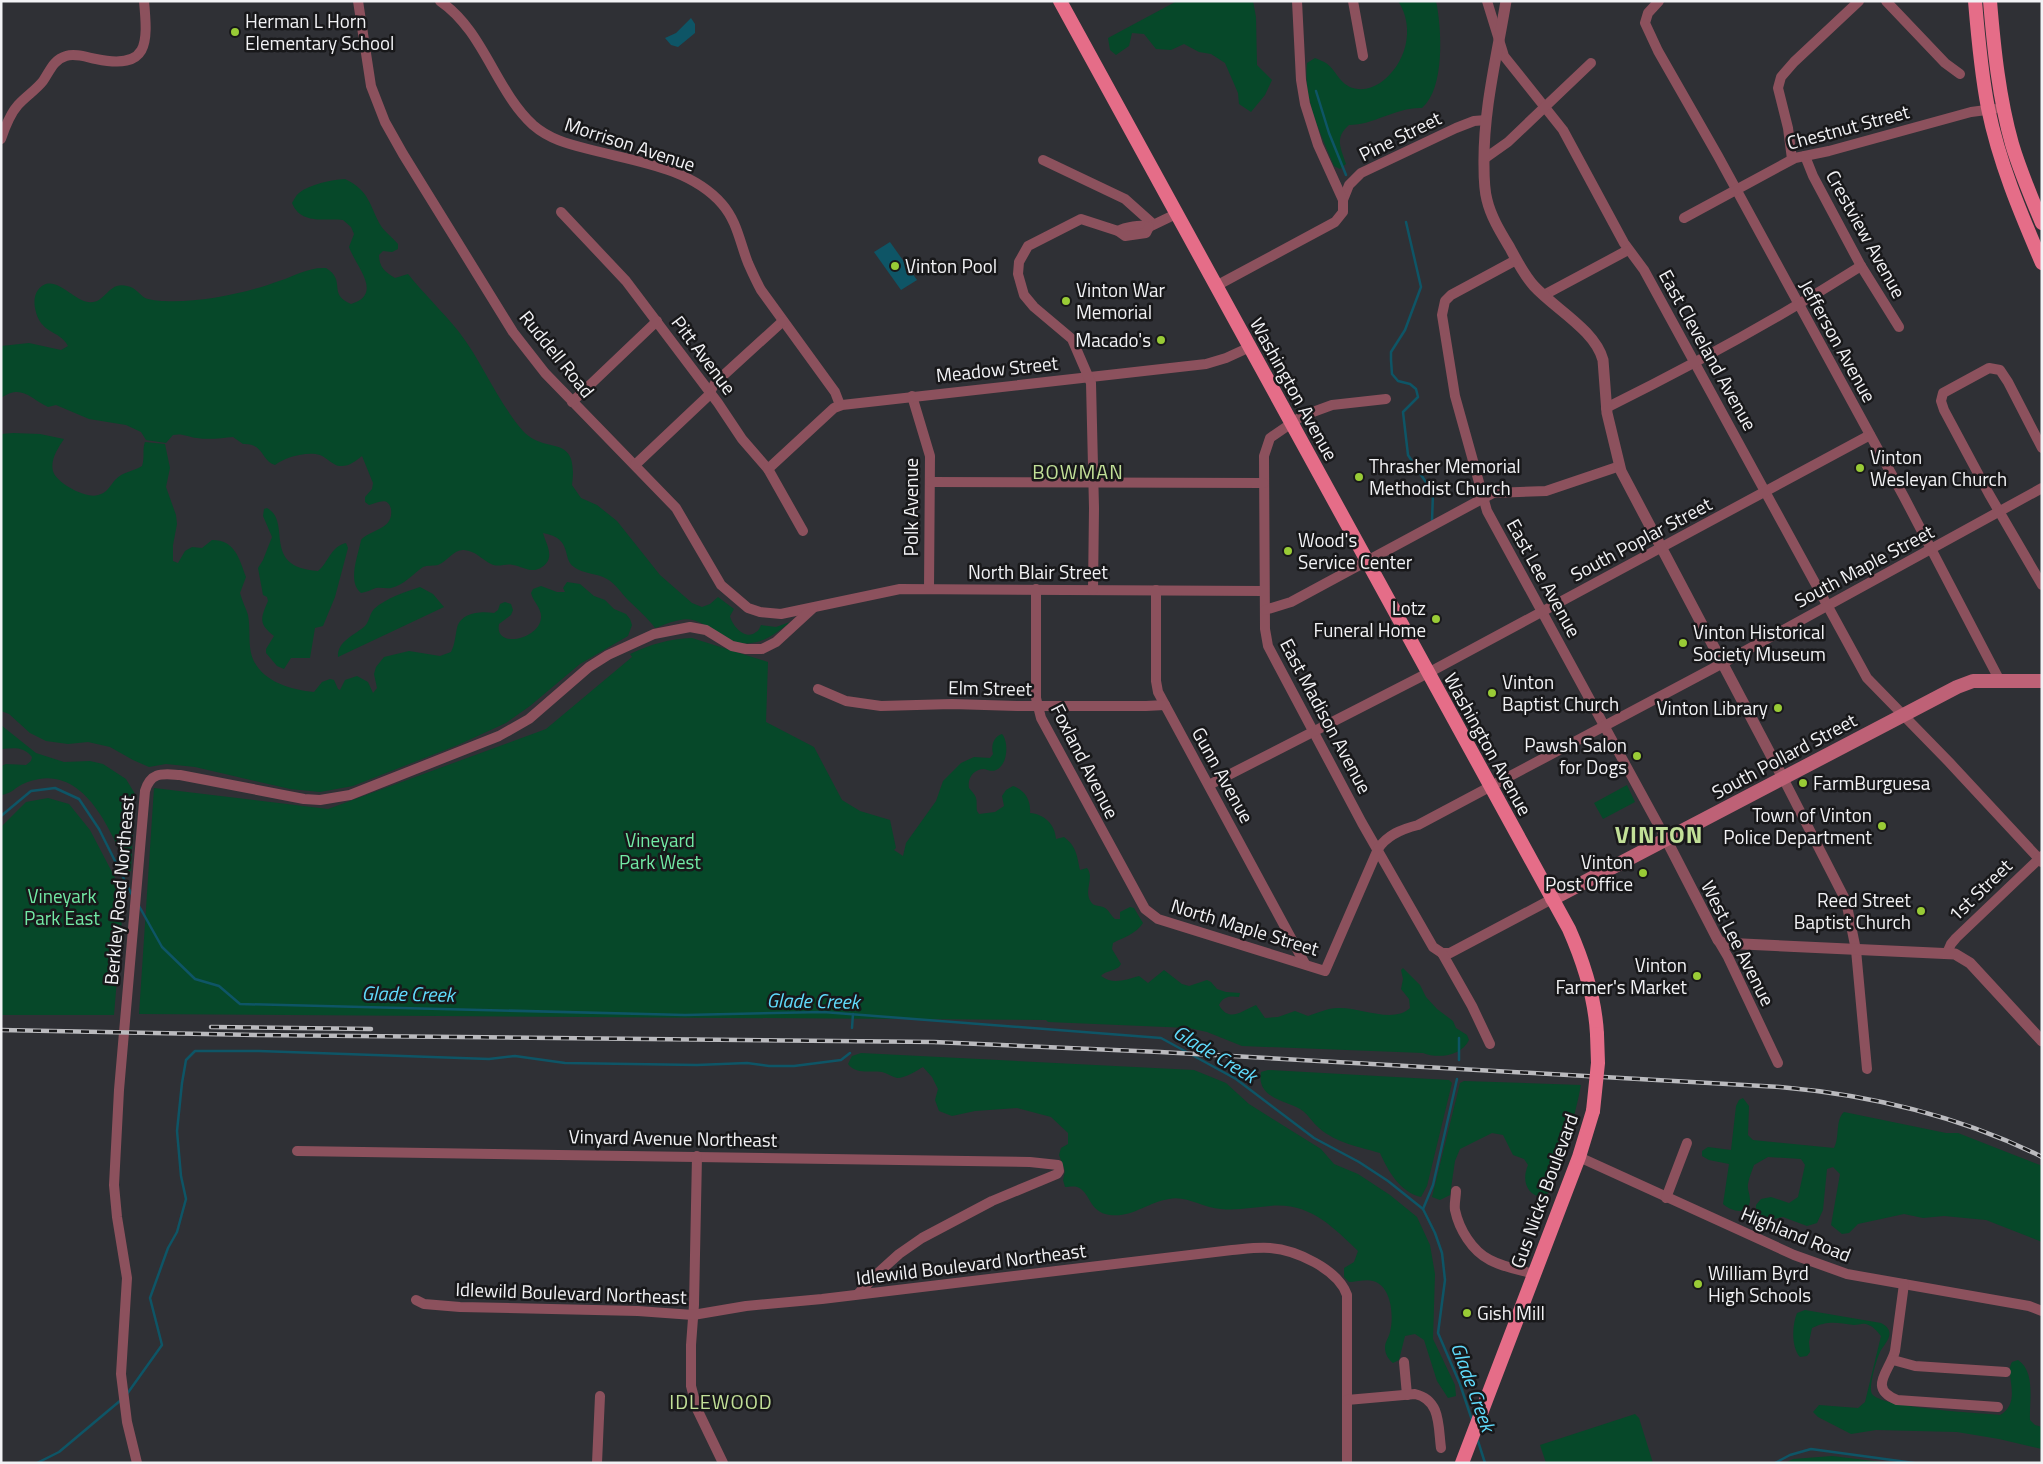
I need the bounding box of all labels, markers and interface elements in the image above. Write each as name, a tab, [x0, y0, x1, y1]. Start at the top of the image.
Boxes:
place label: Herman L Horn Elementary School	[245, 6, 394, 57]
marker: Herman L Horn Elementary School	[229, 26, 241, 38]
street label: Chestnut Street	[1783, 96, 1913, 157]
street label: Pine Street	[1354, 103, 1446, 168]
street label: Morrison Avenue	[561, 109, 699, 178]
street label: Crestview Avenue	[1819, 164, 1914, 303]
place label: Vinton Pool	[905, 251, 997, 280]
marker: Vinton Pool	[889, 260, 901, 272]
street label: East Cleveland Avenue	[1652, 264, 1765, 436]
street label: Jefferson Avenue	[1793, 274, 1884, 407]
place label: Vinton War Memorial	[1076, 275, 1166, 326]
marker: Vinton War Memorial	[1060, 295, 1072, 307]
street label: Ruddell Road	[513, 304, 602, 404]
street label: Pitt Avenue	[665, 309, 744, 400]
street label: Washington Avenue	[1243, 312, 1346, 466]
place label: Macado's	[1075, 325, 1151, 354]
marker: Macado's	[1155, 334, 1167, 346]
street label: Meadow Street	[934, 348, 1060, 389]
place label: Vinton Wesleyan Church	[1870, 442, 2007, 493]
place label: Thrasher Memorial Methodist Church	[1369, 451, 1521, 502]
district label: BOWMAN	[1032, 456, 1124, 487]
street label: Polk Avenue	[896, 458, 925, 556]
marker: Vinton Wesleyan Church	[1854, 462, 1866, 474]
marker: Thrasher Memorial Methodist Church	[1353, 471, 1365, 483]
street label: South Poplar Street	[1565, 489, 1717, 588]
street label: East Lee Avenue	[1500, 513, 1589, 642]
street label: South Maple Street	[1789, 516, 1939, 615]
place label: Wood's Service Center	[1298, 525, 1413, 576]
marker: Wood's Service Center	[1282, 545, 1294, 557]
street label: North Blair Street	[968, 557, 1108, 586]
place label: Lotz Funeral Home	[1314, 593, 1426, 644]
marker: Lotz Funeral Home	[1430, 613, 1442, 625]
place label: Vinton Historical Society Museum	[1693, 617, 1826, 668]
street label: East Madison Avenue	[1273, 633, 1380, 799]
marker: Vinton Historical Society Museum	[1677, 637, 1689, 649]
street label: Washington Avenue	[1437, 667, 1540, 821]
place label: Vinton Baptist Church	[1502, 667, 1619, 718]
street label: Elm Street	[948, 672, 1033, 703]
marker: Vinton Baptist Church	[1486, 687, 1498, 699]
place label: Vinton Library	[1656, 693, 1768, 722]
street label: Foxland Avenue	[1044, 698, 1127, 823]
marker: Vinton Library	[1772, 702, 1784, 714]
street label: South Pollard Street	[1706, 705, 1862, 806]
street label: Gunn Avenue	[1185, 721, 1262, 828]
place label: Pawsh Salon for Dogs	[1524, 730, 1627, 781]
marker: Pawsh Salon for Dogs	[1631, 750, 1643, 762]
place label: FarmBurguesa	[1813, 768, 1931, 797]
marker: FarmBurguesa	[1797, 777, 1809, 789]
street label: Berkley Road Northeast	[96, 794, 141, 986]
place label: Town of Vinton Police Department	[1723, 800, 1872, 851]
district label: VINTON	[1615, 816, 1703, 852]
marker: Town of Vinton Police Department	[1876, 820, 1888, 832]
park label: Vineyard Park West	[619, 825, 701, 876]
place label: Vinton Post Office	[1545, 847, 1633, 898]
street label: 1st Street	[1941, 851, 2018, 928]
marker: Vinton Post Office	[1637, 867, 1649, 879]
street label: West Lee Avenue	[1694, 875, 1783, 1011]
park label: Vineyark Park East	[24, 881, 100, 932]
place label: Reed Street Baptist Church	[1794, 885, 1911, 936]
street label: North Maple Street	[1168, 890, 1323, 963]
marker: Reed Street Baptist Church	[1915, 905, 1927, 917]
place label: Vinton Farmer's Market	[1556, 950, 1687, 1001]
marker: Vinton Farmer's Market	[1691, 970, 1703, 982]
water label: Glade Creek	[361, 977, 457, 1010]
water label: Glade Creek	[766, 984, 862, 1017]
water label: Glade Creek	[1167, 1016, 1265, 1092]
street label: Gus Nicks Boulevard	[1502, 1109, 1585, 1272]
street label: Vinyard Avenue Northeast	[568, 1121, 778, 1154]
street label: Highland Road	[1737, 1198, 1856, 1269]
street label: Idlewild Boulevard Northeast	[854, 1235, 1088, 1292]
place label: William Byrd High Schools	[1708, 1258, 1811, 1309]
street label: Idlewild Boulevard Northeast	[455, 1274, 687, 1311]
marker: William Byrd High Schools	[1692, 1278, 1704, 1290]
place label: Gish Mill	[1477, 1298, 1545, 1327]
marker: Gish Mill	[1461, 1307, 1473, 1319]
water label: Glade Creek	[1443, 1338, 1505, 1438]
district label: IDLEWOOD	[669, 1386, 773, 1417]

